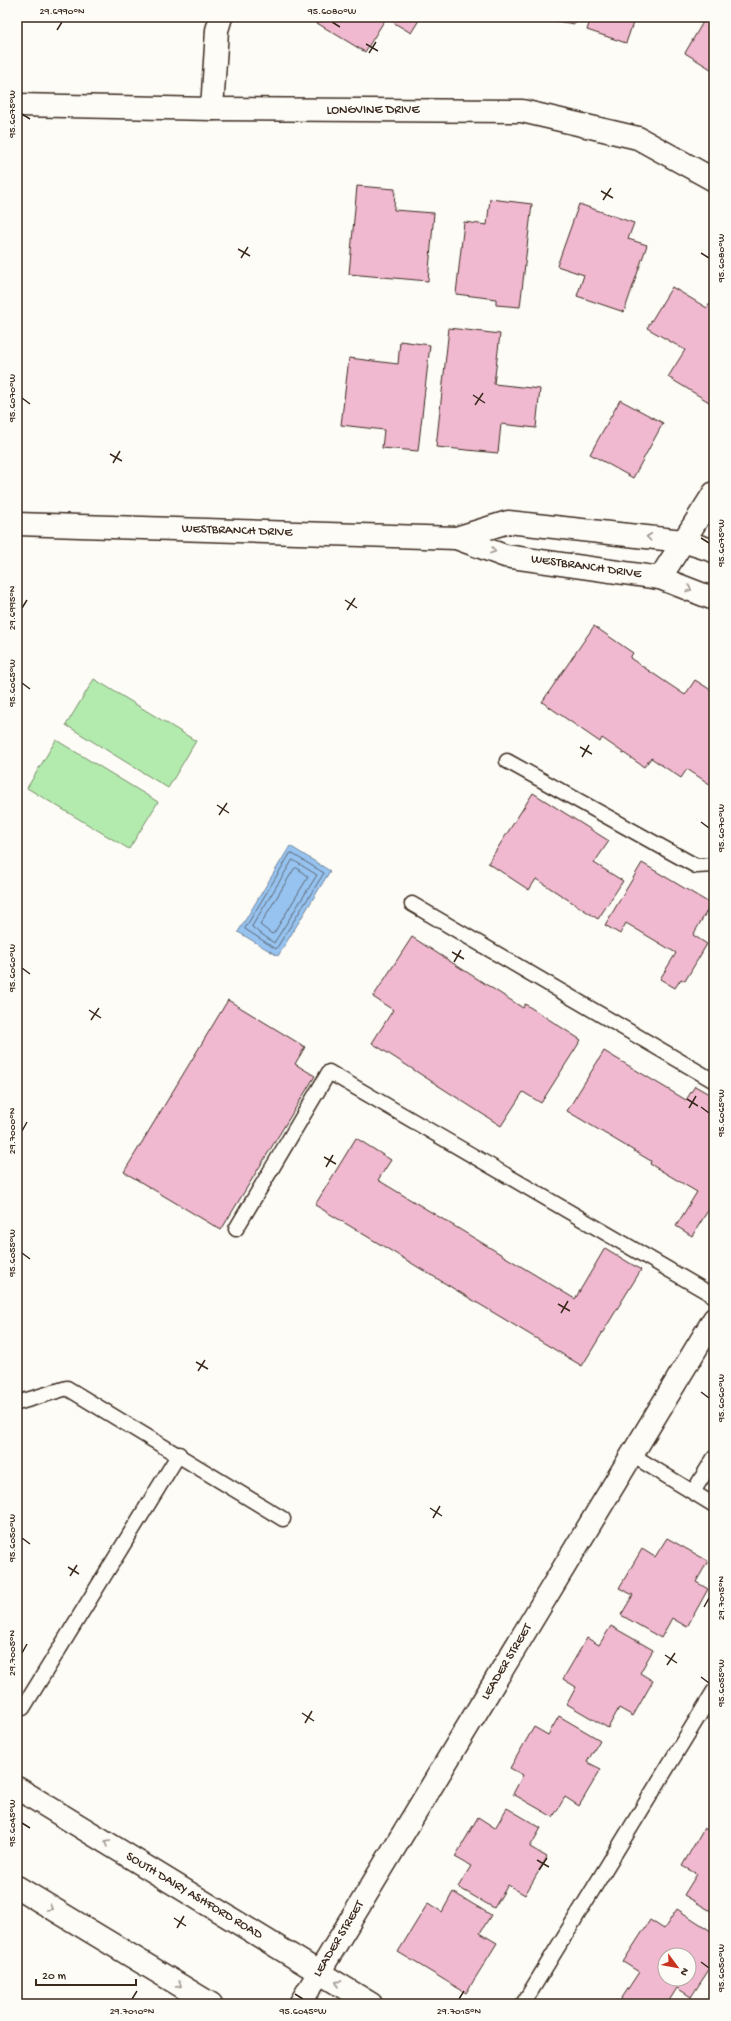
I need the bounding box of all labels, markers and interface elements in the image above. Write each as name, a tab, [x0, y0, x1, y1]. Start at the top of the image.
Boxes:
text: 29.6990°N	[40, 6, 85, 18]
text: 95.6080°W	[307, 6, 357, 18]
text: 95.6075°W	[7, 90, 19, 139]
street label: LONGVINE DRIVE	[326, 103, 420, 118]
text: 95.6080°W	[716, 233, 728, 283]
text: 95.6070°W	[7, 373, 19, 423]
text: 95.6075°W	[716, 519, 728, 568]
street label: WESTBRANCH DRIVE	[181, 522, 294, 540]
one-way arrow	[646, 533, 652, 542]
one-way arrow	[489, 547, 496, 555]
street label: WESTBRANCH DRIVE	[530, 552, 643, 582]
text: 29.6995°N	[7, 585, 19, 630]
one-way arrow	[685, 585, 692, 593]
text: 95.6065°W	[7, 659, 19, 708]
text: 95.6070°W	[716, 803, 728, 853]
text: 95.6060°W	[7, 944, 19, 993]
text: 95.6065°W	[716, 1089, 728, 1138]
text: 29.7000°N	[7, 1107, 19, 1154]
text: 95.6055°W	[7, 1229, 19, 1278]
text: 95.6060°W	[716, 1374, 728, 1423]
text: 95.6050°W	[7, 1513, 19, 1563]
text: 29.7015°N	[716, 1575, 728, 1620]
street label: LEADER STREET	[478, 1620, 536, 1703]
text: 29.7005°N	[7, 1630, 19, 1676]
text: 95.6055°W	[716, 1659, 728, 1708]
text: 95.6045°W	[7, 1799, 19, 1848]
one-way arrow	[104, 1841, 111, 1848]
street label: SOUTH DAIRY ASHFORD ROAD	[123, 1849, 266, 1943]
street label: LEADER STREET	[310, 1897, 368, 1980]
one-way arrow	[46, 1903, 53, 1910]
text: 95.6050°W	[716, 1943, 728, 1993]
north arrow	[657, 1947, 697, 1987]
scale bar	[36, 1961, 136, 1987]
text: N	[677, 1965, 691, 1977]
text: 20 m	[42, 1970, 67, 1984]
one-way arrow	[175, 1980, 182, 1987]
one-way arrow	[335, 1981, 342, 1988]
text: 29.7010°N	[110, 2006, 155, 2018]
text: 95.6045°W	[278, 2006, 327, 2018]
text: 29.7015°N	[437, 2006, 482, 2018]

